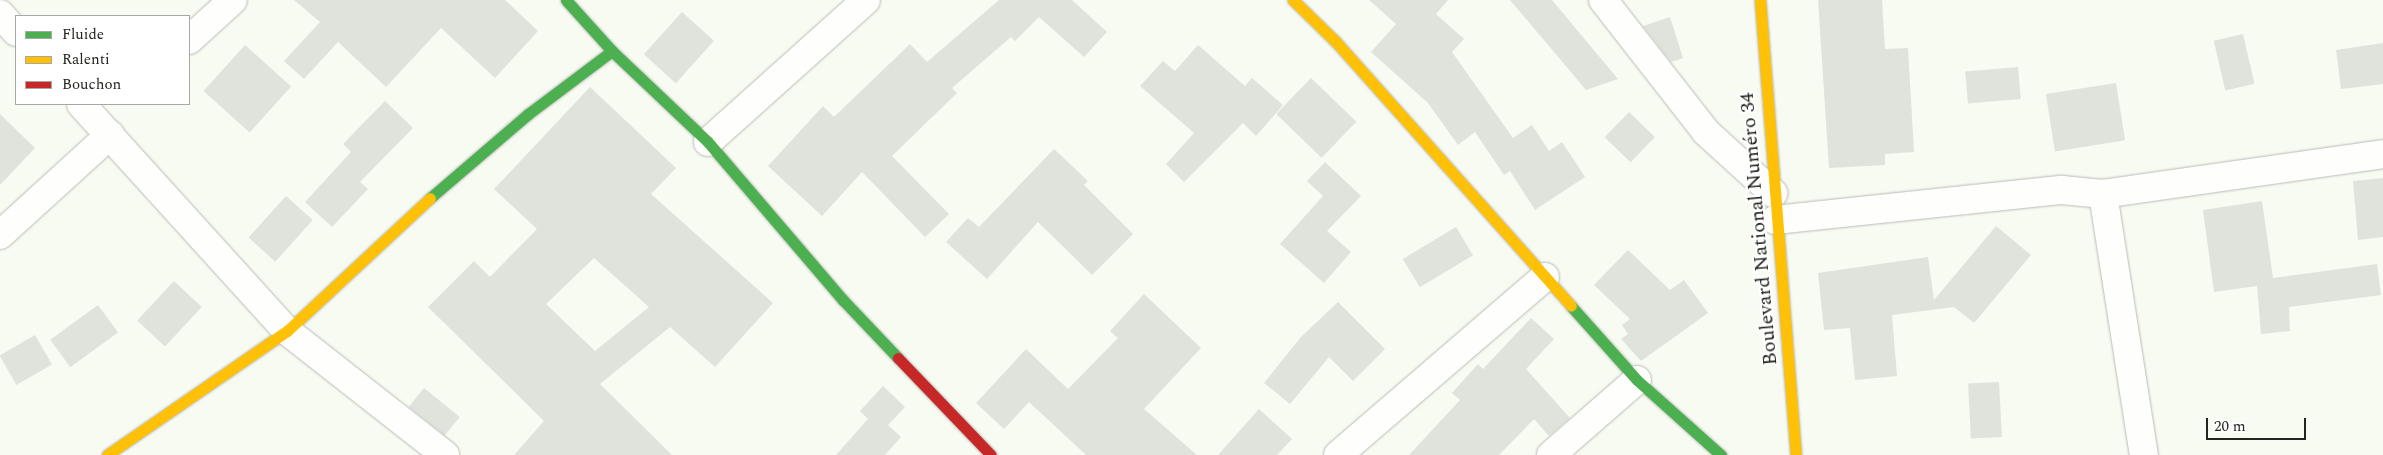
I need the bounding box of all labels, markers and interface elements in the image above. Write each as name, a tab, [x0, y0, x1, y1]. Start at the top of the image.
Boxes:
legend	[15, 15, 190, 105]
text: Fluide	[62, 23, 104, 46]
text: Ralenti	[62, 48, 110, 71]
text: Bouchon	[62, 73, 121, 96]
street label: Boulevard National Numéro 34	[1735, 91, 1783, 367]
scale bar	[2208, 408, 2308, 440]
text: 20 m	[2214, 415, 2246, 438]

